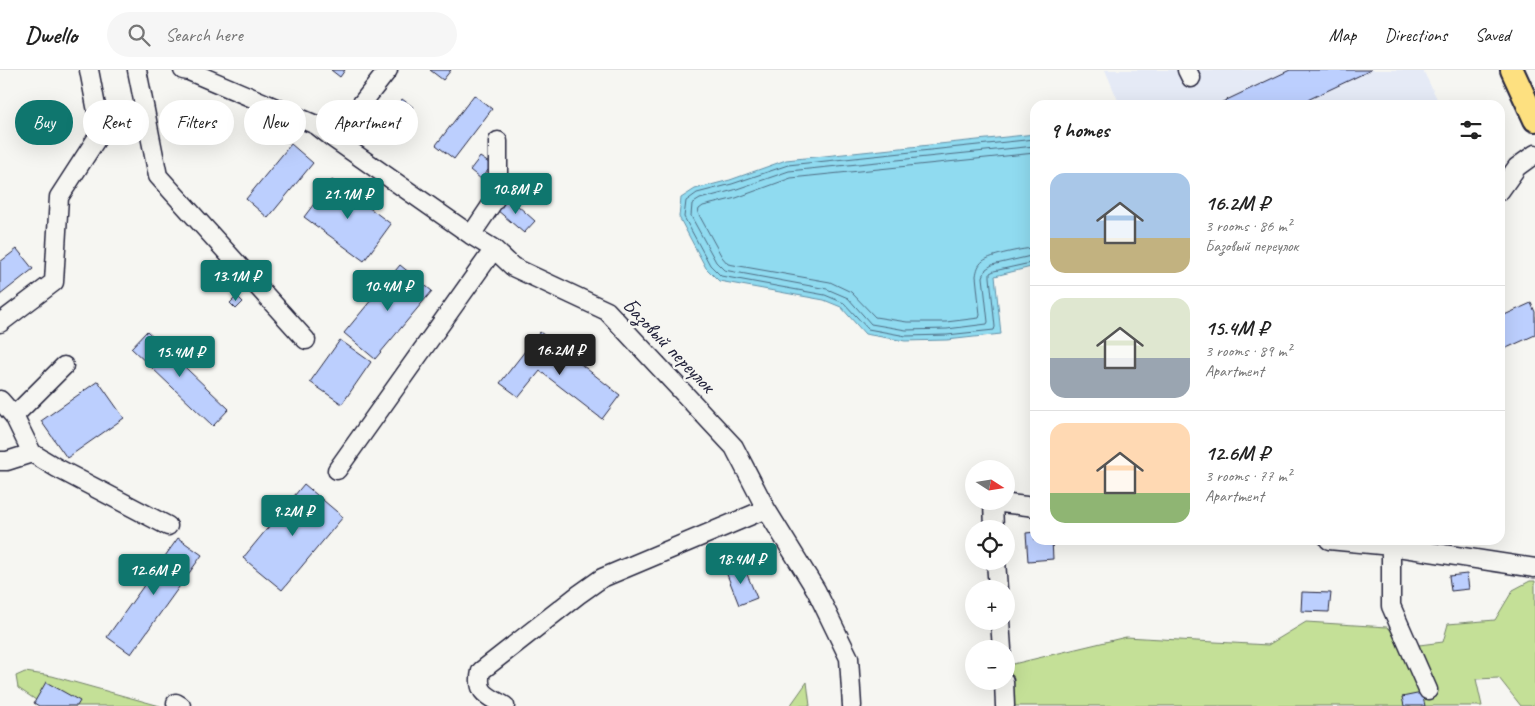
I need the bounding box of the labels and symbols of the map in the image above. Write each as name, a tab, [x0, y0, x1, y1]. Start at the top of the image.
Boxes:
pin: 10.8M ₽	[470, 172, 562, 215]
pin: 21.1M ₽	[302, 178, 394, 220]
pin: 13.1M ₽	[190, 260, 282, 302]
pin: 10.4M ₽	[342, 270, 434, 312]
street label: Базовый переулок	[616, 292, 722, 400]
pin: 16.2M ₽	[514, 334, 606, 376]
pin: 15.4M ₽	[134, 336, 226, 378]
north arrow	[965, 460, 1015, 510]
pin: 9.2M ₽	[252, 494, 334, 537]
pin: 18.4M ₽	[695, 542, 787, 585]
pin: 12.6M ₽	[108, 554, 200, 596]

